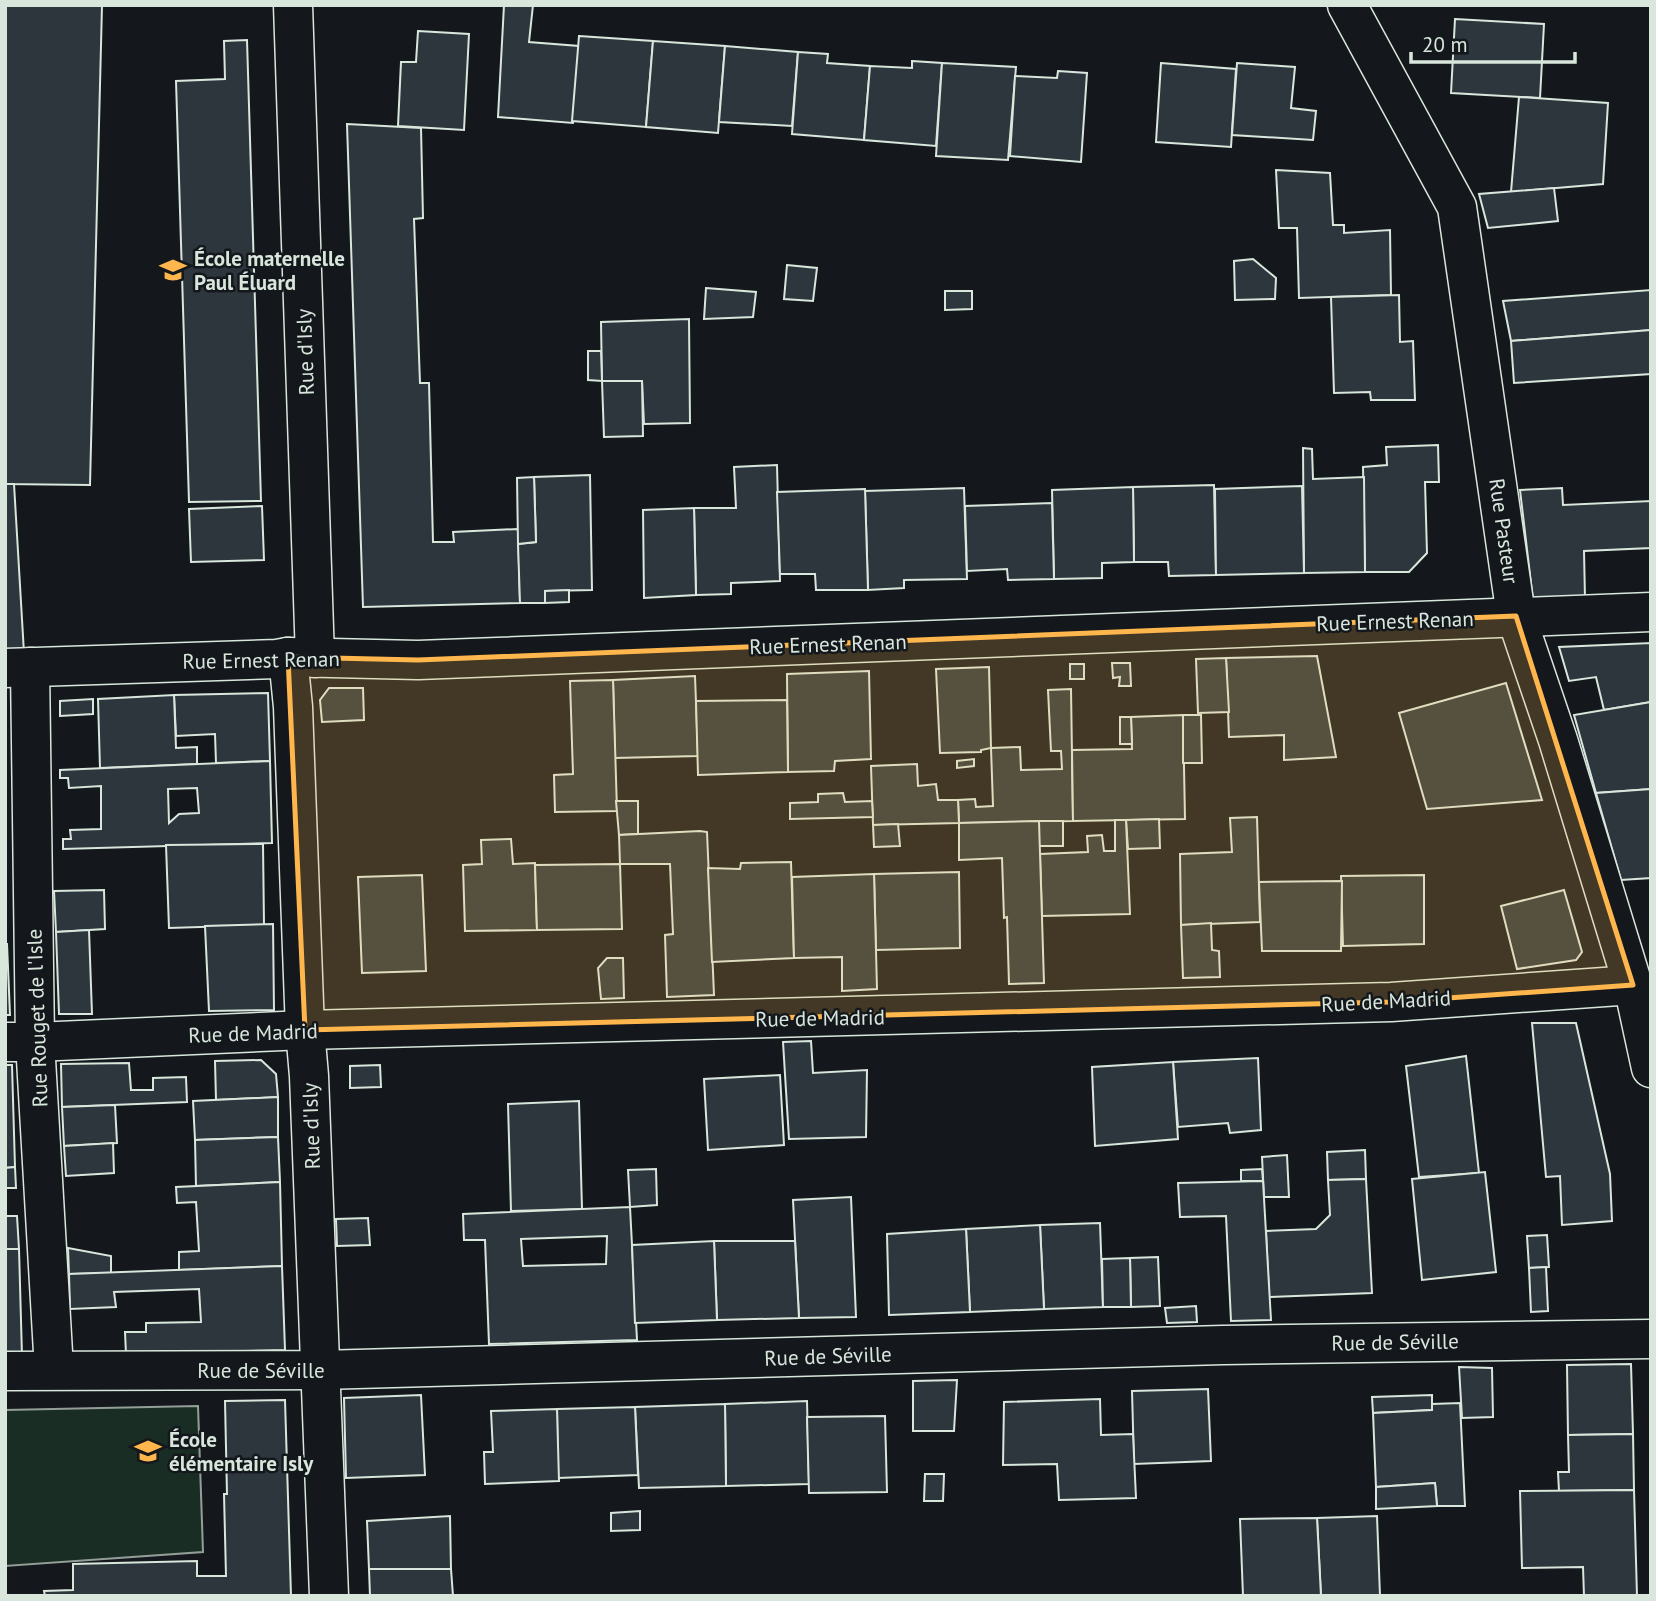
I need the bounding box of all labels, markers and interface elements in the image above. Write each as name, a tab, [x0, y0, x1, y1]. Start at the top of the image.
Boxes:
scale bar	[1411, 21, 1576, 65]
text: 20 m	[1422, 31, 1468, 58]
place label: École maternelle Paul Éluard	[194, 245, 345, 296]
school or university icon: École maternelle Paul Éluard	[158, 255, 188, 285]
street label: Rue d'Isly	[290, 308, 320, 396]
street label: Rue Pasteur	[1483, 477, 1525, 585]
street label: Rue Ernest Renan	[1316, 605, 1474, 637]
street label: Rue Ernest Renan	[749, 628, 907, 660]
street label: Rue Ernest Renan	[182, 645, 340, 675]
street label: Rue Rouget de l'Isle	[20, 928, 54, 1108]
street label: Rue de Madrid	[1320, 984, 1452, 1018]
street label: Rue de Madrid	[755, 1003, 885, 1033]
street label: Rue de Madrid	[188, 1017, 318, 1049]
street label: Rue d'Isly	[296, 1082, 326, 1170]
street label: Rue de Séville	[1331, 1327, 1459, 1357]
street label: Rue de Séville	[764, 1340, 892, 1372]
street label: Rue de Séville	[197, 1357, 325, 1384]
place label: École élémentaire Isly	[169, 1426, 314, 1477]
school or university icon: École élémentaire Isly	[133, 1436, 163, 1466]

